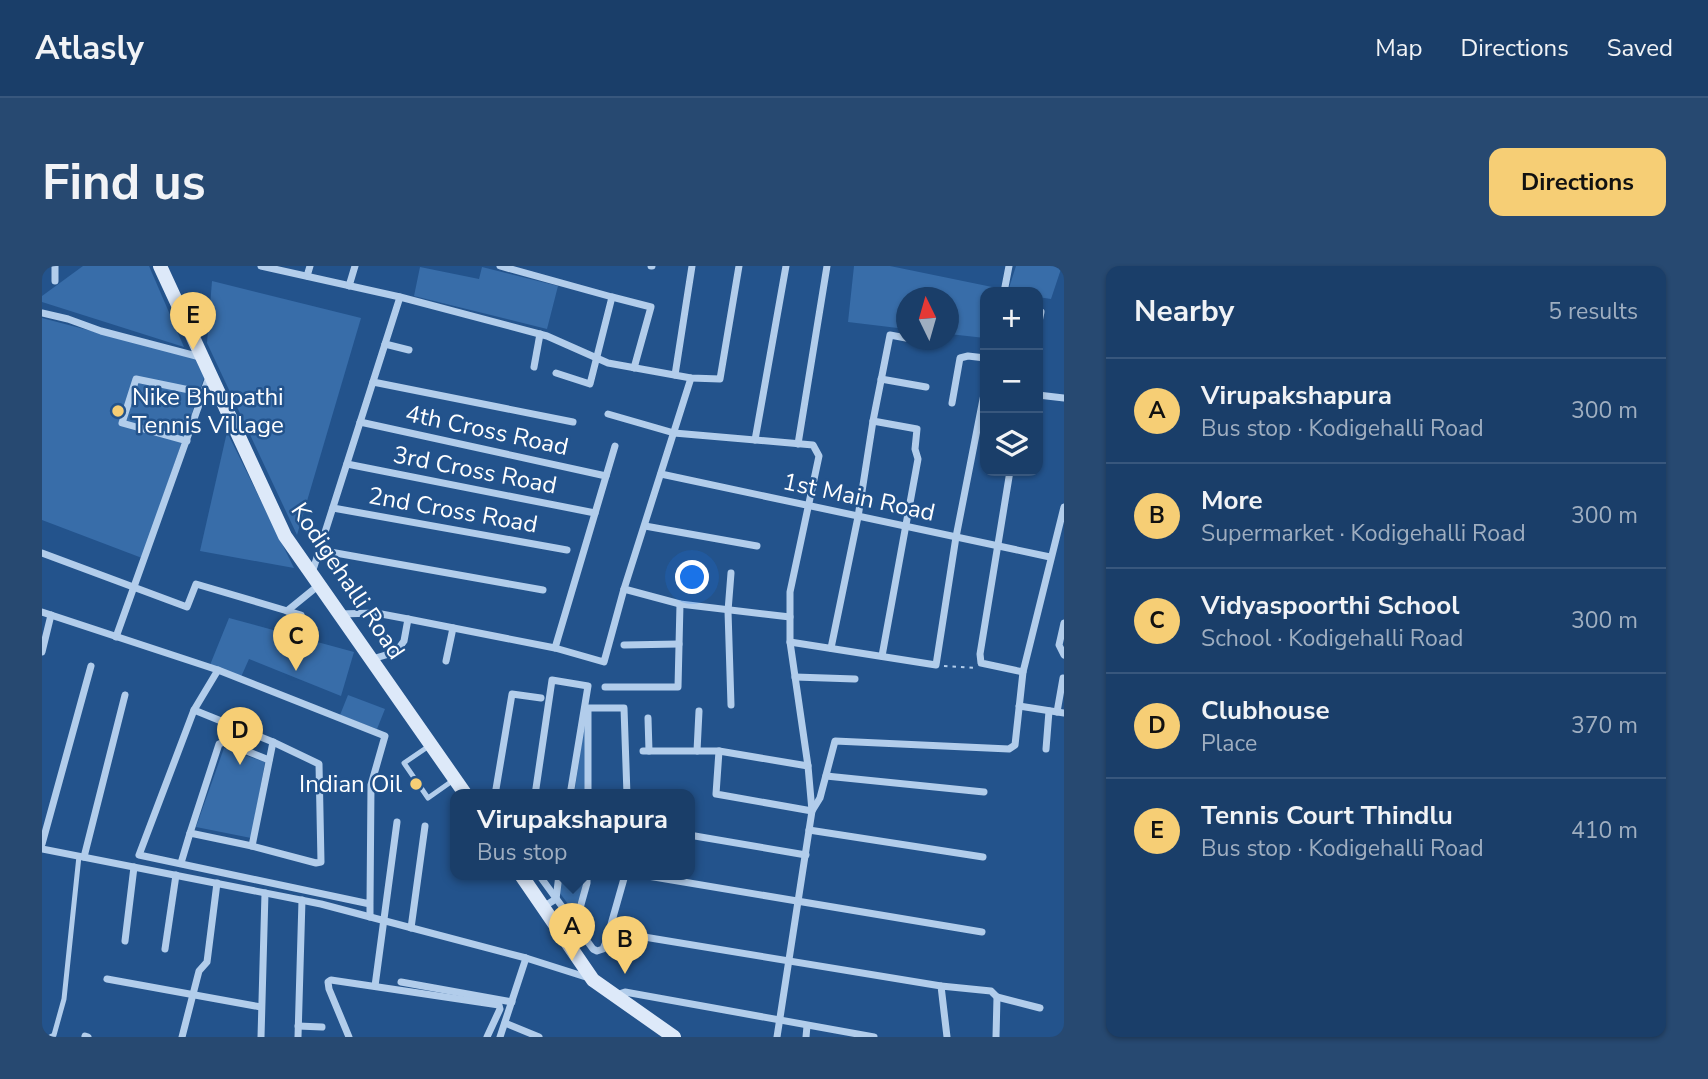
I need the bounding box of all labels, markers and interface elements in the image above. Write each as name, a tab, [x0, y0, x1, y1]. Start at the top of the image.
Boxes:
text: Atlasly	[35, 26, 144, 71]
text: Map	[1375, 32, 1422, 64]
text: Directions	[1460, 32, 1569, 64]
text: Saved	[1607, 32, 1673, 64]
button: Directions	[1489, 148, 1666, 216]
text: Find us	[42, 149, 206, 216]
north arrow	[896, 287, 959, 350]
map controls	[980, 287, 1043, 476]
button: +	[980, 287, 1043, 350]
text: Nearby	[1134, 291, 1234, 332]
pin: E	[170, 292, 216, 350]
text: 5 results	[1548, 296, 1638, 327]
button: −	[980, 350, 1043, 413]
text: Virupakshapura	[1201, 378, 1392, 413]
place label: Nike Bhupathi Tennis Village	[132, 381, 284, 441]
text: A	[1148, 395, 1166, 426]
text: 300 m	[1571, 395, 1638, 426]
street label: 4th Cross Road	[403, 397, 571, 463]
marker: Nike Bhupathi Tennis Village	[110, 403, 126, 419]
button: layers	[980, 413, 1043, 476]
text: Bus stop · Kodigehalli Road	[1201, 413, 1484, 444]
street label: 3rd Cross Road	[390, 438, 560, 502]
street label: 1st Main Road	[780, 465, 938, 529]
street label: 2nd Cross Road	[366, 479, 540, 541]
text: More	[1201, 483, 1263, 518]
street label: Kodigehalli Road	[284, 496, 412, 666]
text: B	[1149, 500, 1165, 531]
text: 300 m	[1571, 500, 1638, 531]
text: Supermarket · Kodigehalli Road	[1201, 518, 1526, 549]
your location	[675, 560, 709, 594]
text: Vidyaspoorthi School	[1201, 588, 1460, 623]
text: C	[1149, 605, 1165, 636]
text: 300 m	[1571, 605, 1638, 636]
pin: C	[273, 613, 319, 671]
text: School · Kodigehalli Road	[1201, 623, 1463, 654]
text: Clubhouse	[1201, 693, 1330, 728]
pin: D	[217, 707, 263, 765]
text: D	[1148, 710, 1166, 741]
text: 370 m	[1571, 710, 1638, 741]
text: Place	[1201, 728, 1257, 759]
place label: Indian Oil	[299, 768, 402, 800]
marker: Indian Oil	[408, 776, 424, 792]
popup	[450, 789, 695, 880]
text: Tennis Court Thindlu	[1201, 798, 1453, 833]
text: Virupakshapura	[477, 802, 668, 837]
text: E	[1150, 815, 1164, 846]
text: 410 m	[1571, 815, 1638, 846]
text: Bus stop · Kodigehalli Road	[1201, 833, 1484, 864]
text: Bus stop	[477, 837, 568, 868]
pin: A	[549, 903, 595, 961]
pin: B	[602, 916, 648, 974]

